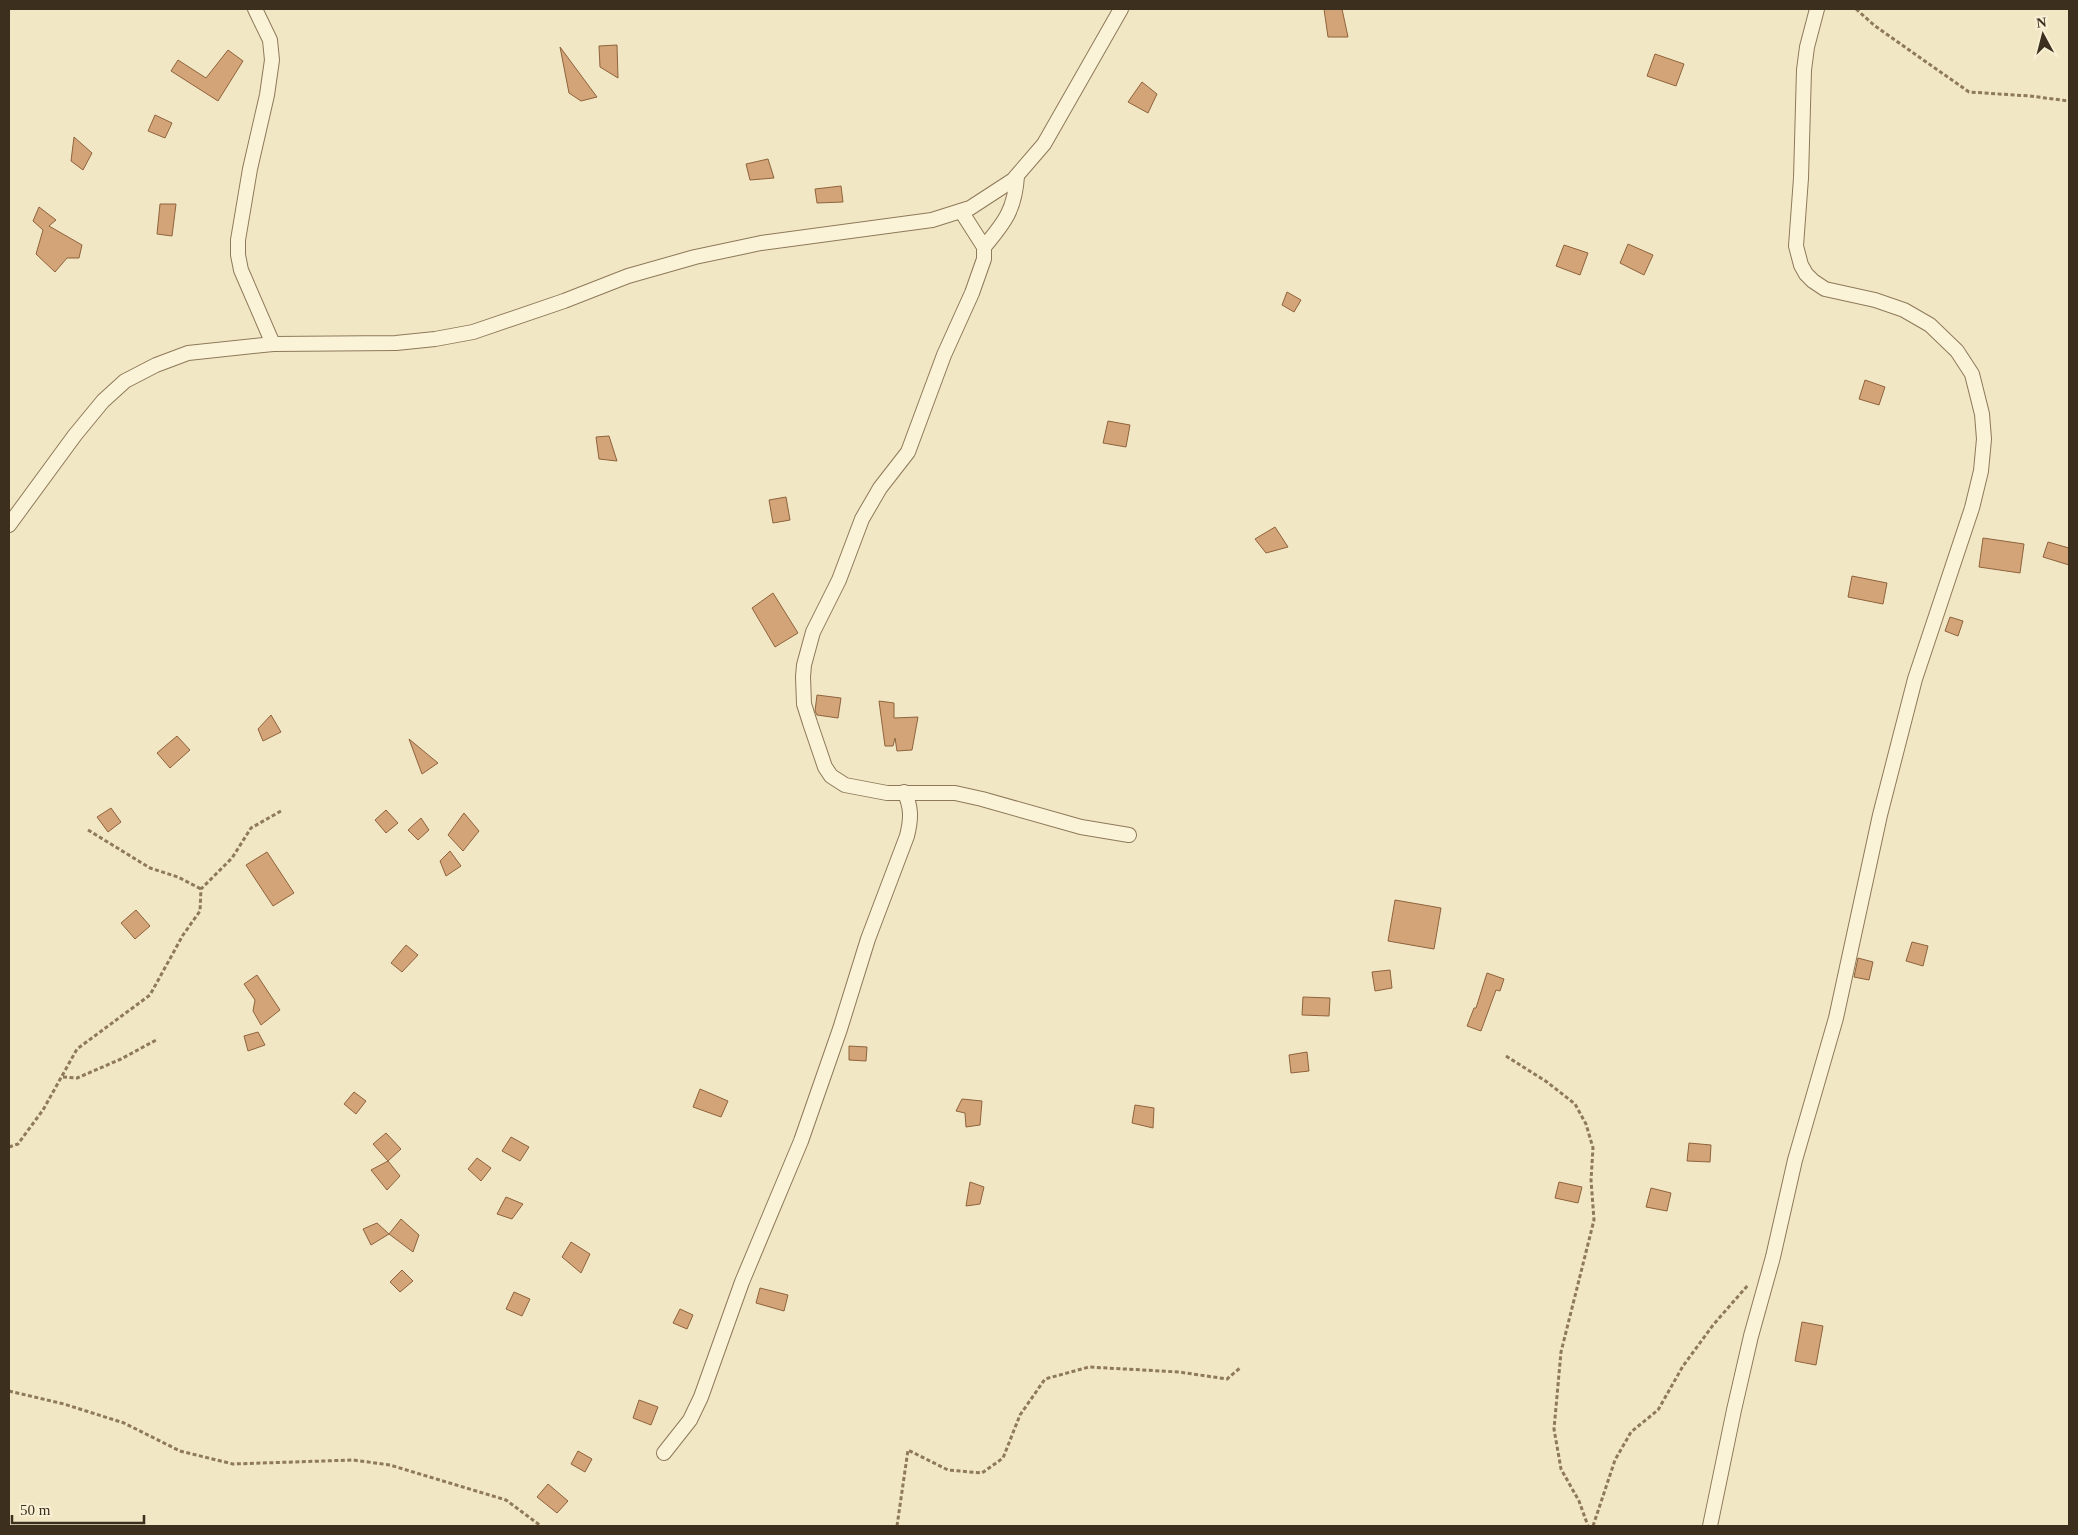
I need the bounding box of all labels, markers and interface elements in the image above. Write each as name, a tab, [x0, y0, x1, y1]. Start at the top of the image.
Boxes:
north arrow	[2018, 10, 2068, 60]
text: N	[2036, 15, 2047, 31]
scale bar	[12, 1492, 145, 1524]
text: 50 m	[20, 1502, 51, 1518]

